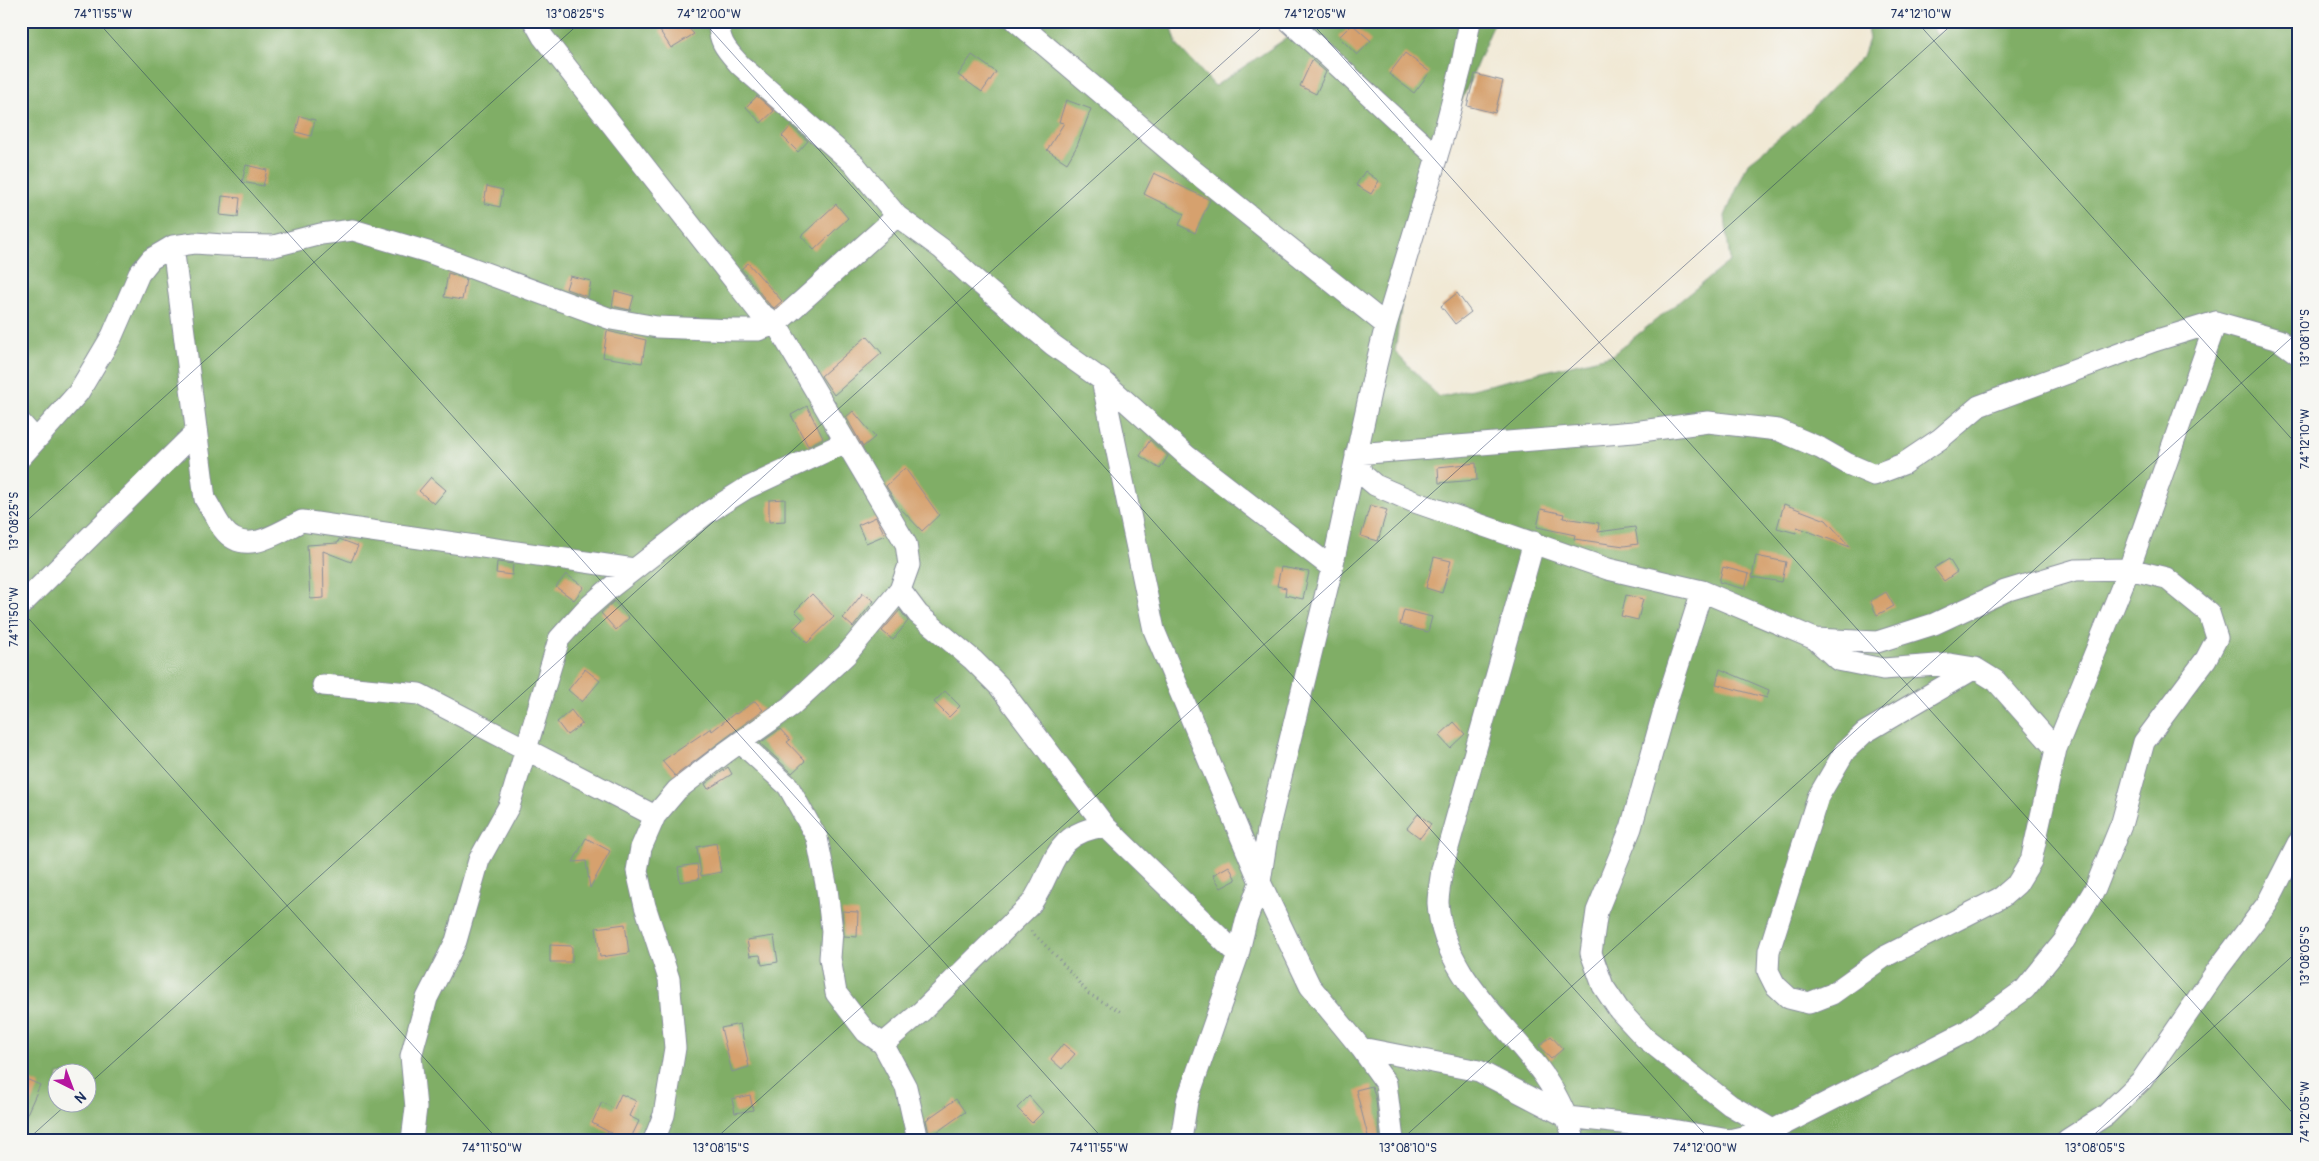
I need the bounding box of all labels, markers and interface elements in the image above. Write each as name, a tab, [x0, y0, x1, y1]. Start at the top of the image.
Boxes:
text: 74°11'55"W	[74, 7, 132, 22]
text: 13°08'25"S	[546, 7, 604, 22]
text: 74°12'00"W	[677, 7, 741, 22]
text: 74°12'05"W	[1284, 7, 1346, 22]
text: 74°12'10"W	[1891, 7, 1951, 22]
text: 13°08'10"S	[2298, 309, 2313, 367]
text: 74°12'10"W	[2298, 409, 2313, 469]
text: 13°08'25"S	[7, 492, 22, 550]
text: 74°11'50"W	[7, 587, 22, 647]
text: 13°08'05"S	[2298, 926, 2313, 986]
north arrow	[48, 1064, 98, 1114]
text: 74°12'05"W	[2298, 1081, 2313, 1143]
text: N	[71, 1088, 90, 1107]
text: 74°11'50"W	[462, 1141, 522, 1156]
text: 13°08'15"S	[693, 1141, 749, 1156]
text: 74°11'55"W	[1070, 1141, 1128, 1156]
text: 13°08'10"S	[1379, 1141, 1437, 1156]
text: 74°12'00"W	[1673, 1141, 1737, 1156]
text: 13°08'05"S	[2065, 1141, 2125, 1156]

